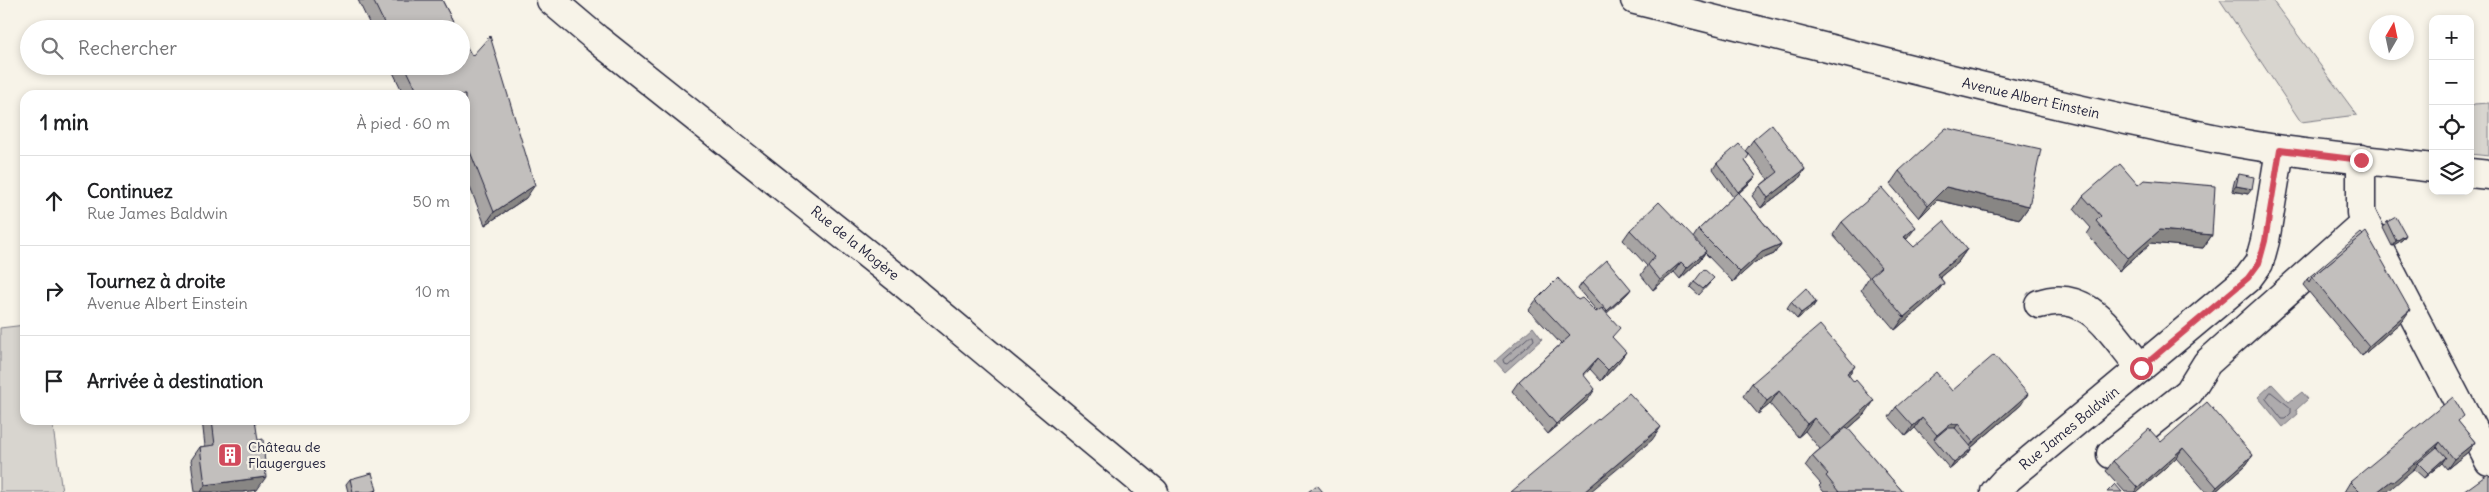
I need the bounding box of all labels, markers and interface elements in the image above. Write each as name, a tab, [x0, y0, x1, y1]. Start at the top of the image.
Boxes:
north arrow	[2369, 15, 2414, 60]
map controls	[2429, 15, 2474, 195]
button: +	[2429, 15, 2474, 60]
search box	[20, 20, 470, 75]
icon: search	[38, 34, 66, 62]
text: Rechercher	[78, 36, 177, 60]
button: −	[2429, 60, 2474, 105]
street label: Avenue Albert Einstein	[1960, 73, 2102, 123]
button: locate	[2429, 105, 2474, 150]
text: 1 min	[40, 109, 89, 136]
text: À pied · 60 m	[356, 113, 450, 133]
route end	[2350, 149, 2373, 172]
button: layers	[2429, 150, 2474, 195]
text: Continuez	[87, 179, 173, 203]
icon: ahead	[40, 187, 68, 215]
text: 50 m	[412, 191, 450, 211]
street label: Rue de la Mogère	[807, 202, 903, 284]
text: Rue James Baldwin	[87, 203, 228, 223]
text: Tournez à droite	[87, 269, 226, 293]
icon: right	[40, 277, 68, 305]
text: 10 m	[415, 281, 450, 301]
text: Avenue Albert Einstein	[87, 293, 248, 313]
route start	[2130, 357, 2153, 380]
icon: arrive	[40, 367, 68, 395]
text: Arrivée à destination	[87, 369, 263, 393]
street label: Rue James Baldwin	[2015, 382, 2123, 474]
place label: Château de Flaugergues	[248, 438, 326, 472]
building icon: Château de Flaugergues	[217, 442, 243, 468]

